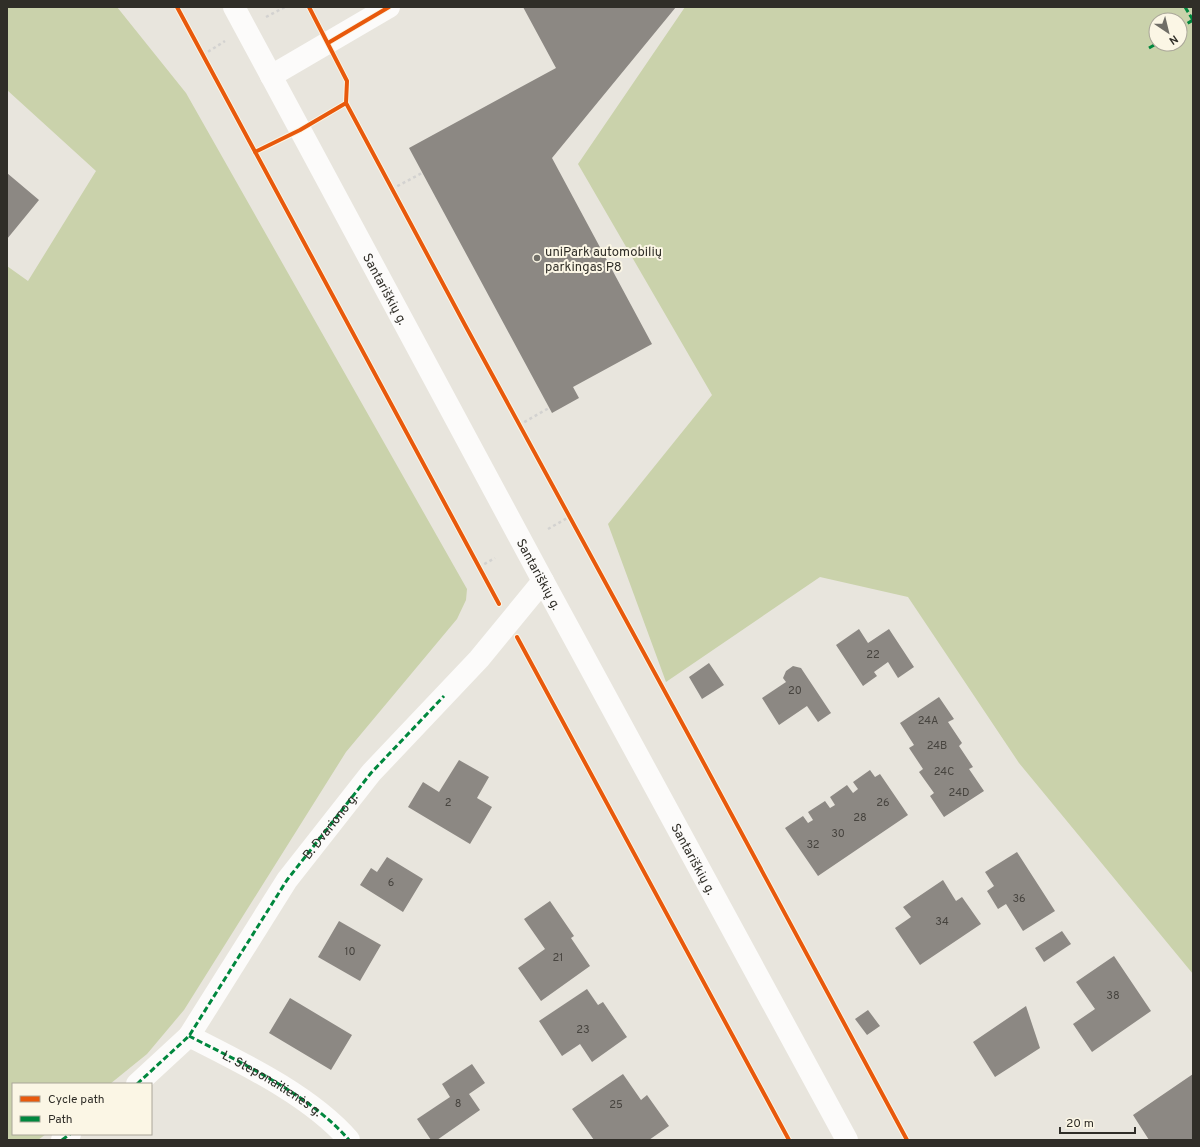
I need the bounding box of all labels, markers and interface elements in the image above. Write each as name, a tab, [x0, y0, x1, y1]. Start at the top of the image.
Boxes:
north arrow	[1148, 12, 1188, 52]
text: N	[1166, 31, 1180, 47]
place label: uniPark automobilių parkingas P8	[545, 245, 662, 276]
street label: Santariškių g.	[358, 251, 410, 328]
marker: uniPark automobilių parkingas P8	[532, 253, 542, 263]
street label: Santariškių g.	[512, 536, 563, 614]
house number: 22	[866, 648, 880, 662]
house number: 20	[788, 684, 802, 698]
house number: 24A	[918, 714, 938, 728]
house number: 24B	[927, 739, 947, 753]
house number: 24C	[934, 765, 954, 779]
house number: 24D	[949, 786, 969, 800]
street label: B. Dvariono g.	[300, 790, 362, 863]
house number: 2	[445, 796, 451, 810]
house number: 26	[876, 796, 890, 810]
house number: 28	[853, 811, 867, 825]
street label: Santariškių g.	[666, 821, 718, 898]
house number: 30	[831, 827, 845, 841]
house number: 32	[806, 838, 820, 852]
house number: 6	[388, 876, 394, 890]
house number: 36	[1012, 892, 1026, 906]
house number: 34	[935, 915, 949, 929]
house number: 10	[344, 945, 356, 959]
house number: 21	[553, 951, 563, 965]
house number: 38	[1106, 989, 1120, 1003]
house number: 23	[576, 1023, 590, 1037]
street label: L. Steponaitienės g.	[219, 1048, 325, 1121]
legend	[12, 1083, 152, 1135]
text: Cycle path	[48, 1092, 105, 1108]
house number: 8	[455, 1097, 461, 1111]
house number: 25	[609, 1098, 623, 1112]
scale bar	[1060, 1109, 1135, 1135]
text: Path	[48, 1112, 73, 1128]
text: 20 m	[1066, 1116, 1094, 1132]

